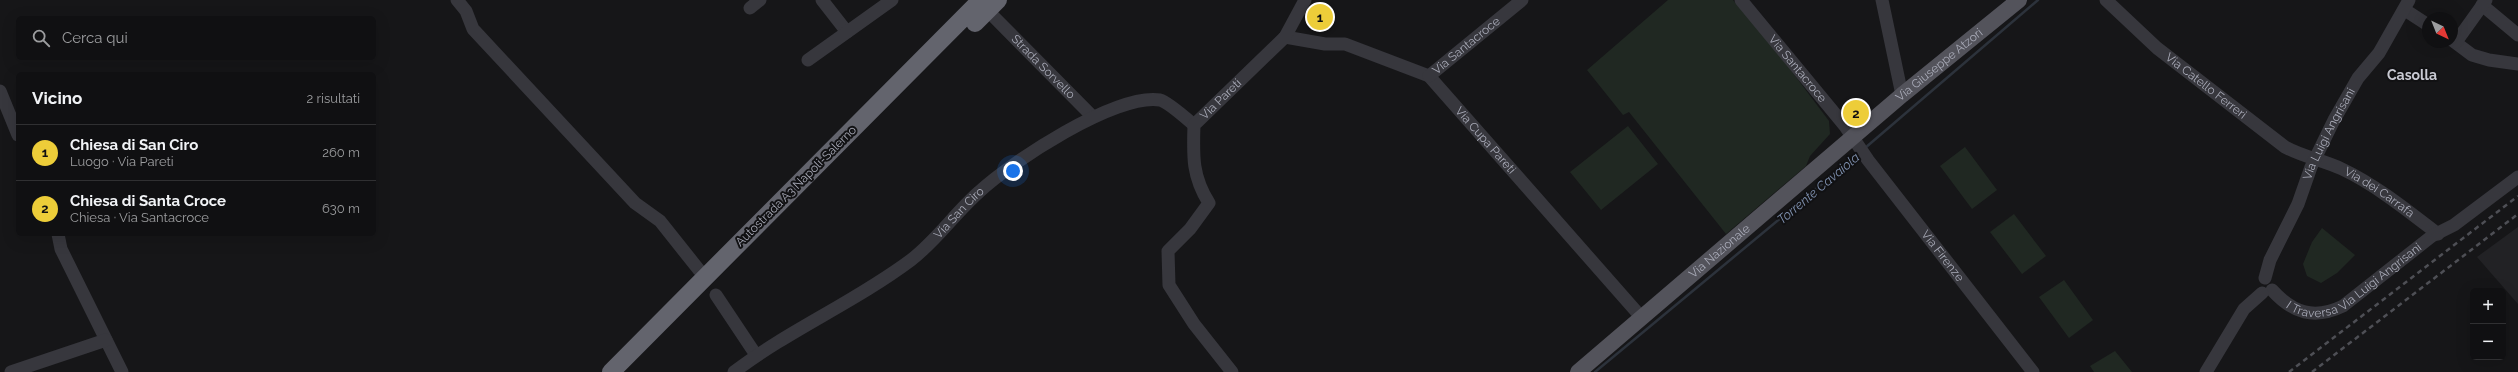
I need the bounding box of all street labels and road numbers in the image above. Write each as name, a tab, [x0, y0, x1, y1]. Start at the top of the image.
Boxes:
street label: Via Santacroce	[1430, 14, 1503, 77]
street label: Via Giuseppe Atzori	[1893, 25, 1985, 104]
street label: Strada Sorvello	[1009, 32, 1078, 102]
street label: Via Santacroce	[1766, 32, 1830, 105]
street label: Via Catello Ferreri	[2163, 50, 2249, 122]
street label: Via Pareti	[1197, 76, 1244, 122]
street label: Via Luigi Angrisani	[2300, 85, 2358, 182]
street label: Via Cupa Pareti	[1452, 104, 1519, 176]
street label: Autostrada A3 Napoli-Salerno	[733, 123, 859, 249]
street label: Via dei Carrafa	[2342, 164, 2417, 220]
street label: Via San Ciro	[931, 184, 987, 242]
street label: Via Nazionale	[1686, 221, 1753, 281]
street label: Via Firenze	[1918, 228, 1967, 284]
street label: I Traversa Via Luigi Angrisani	[2284, 240, 2424, 320]

